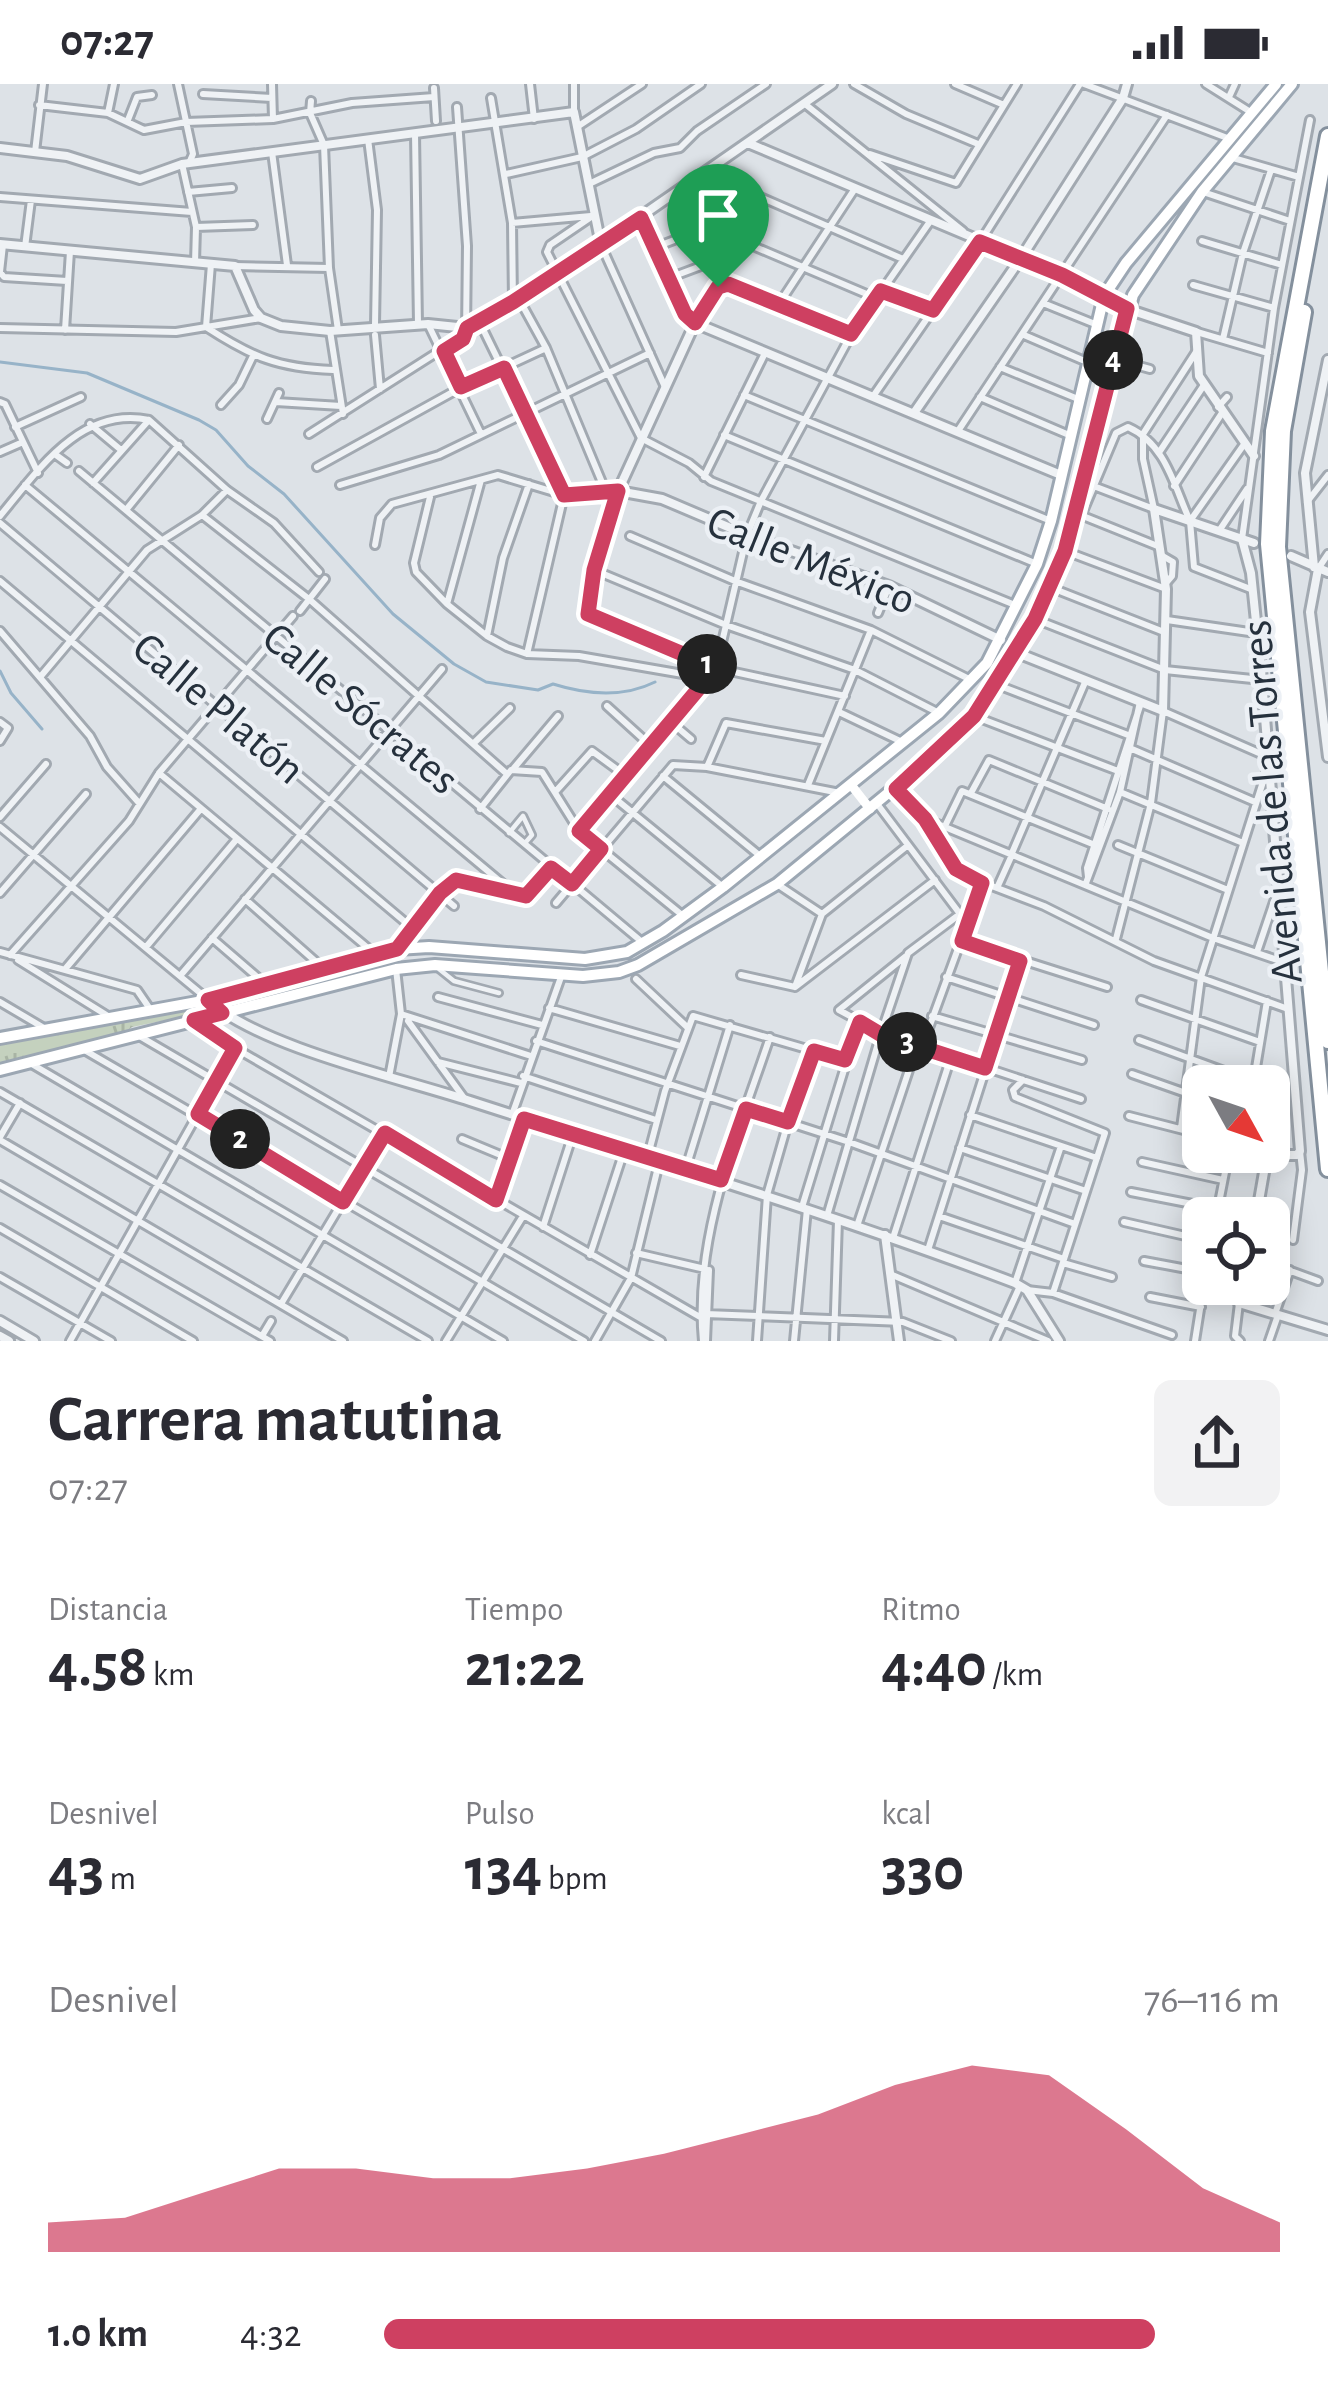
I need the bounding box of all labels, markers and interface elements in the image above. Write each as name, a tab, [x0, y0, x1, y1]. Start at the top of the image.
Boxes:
text: 07:27	[60, 19, 154, 64]
pin	[667, 164, 769, 287]
icon: arrive	[685, 182, 751, 248]
pin: 4	[1083, 330, 1143, 390]
text: 4	[1105, 343, 1121, 376]
street label: Calle México	[701, 499, 921, 623]
street label: Calle Sócrates	[254, 615, 467, 803]
street label: Avenida de las Torres	[1234, 618, 1311, 985]
street label: Calle Platón	[124, 625, 313, 793]
pin: 1	[677, 634, 737, 694]
text: 1	[701, 647, 713, 680]
pin: 3	[877, 1012, 937, 1072]
text: 3	[900, 1025, 914, 1058]
north arrow	[1182, 1065, 1290, 1173]
map controls	[1182, 1065, 1290, 1305]
pin: 2	[210, 1109, 270, 1169]
text: 2	[232, 1122, 248, 1155]
button: locate	[1182, 1197, 1290, 1305]
button: share	[1154, 1380, 1280, 1506]
text: Carrera matutina	[48, 1387, 503, 1453]
text: 07:27	[48, 1469, 128, 1508]
text: Distancia	[48, 1594, 168, 1627]
text: Tiempo	[465, 1594, 563, 1627]
text: Ritmo	[881, 1594, 961, 1627]
text: 4.58	[48, 1637, 147, 1697]
text: 21:22	[465, 1637, 585, 1697]
text: 4:40	[881, 1637, 987, 1697]
text: km	[147, 1659, 194, 1692]
text: /km	[987, 1659, 1043, 1692]
text: Desnivel	[48, 1798, 159, 1831]
text: Pulso	[465, 1798, 535, 1831]
text: kcal	[881, 1798, 932, 1831]
text: 43	[48, 1841, 104, 1901]
text: 134	[465, 1841, 542, 1901]
text: 330	[881, 1841, 964, 1901]
text: m	[104, 1863, 136, 1896]
text: bpm	[542, 1863, 608, 1896]
text: Desnivel	[48, 1981, 179, 2020]
text: 76–116 m	[1144, 1981, 1280, 2020]
text: 1.0 km	[48, 2315, 148, 2354]
text: 4:32	[240, 2315, 302, 2354]

